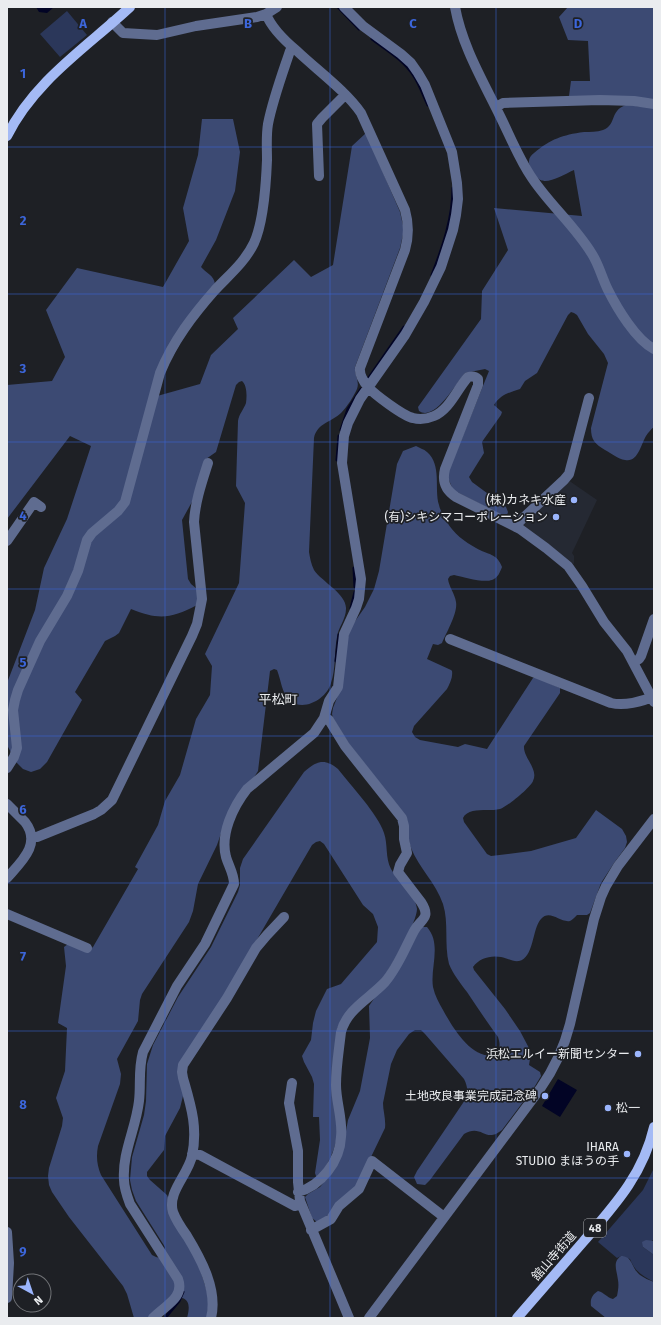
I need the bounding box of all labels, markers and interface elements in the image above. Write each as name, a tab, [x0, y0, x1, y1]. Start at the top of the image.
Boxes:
text: A	[78, 16, 87, 31]
text: B	[244, 16, 252, 31]
text: C	[409, 16, 417, 31]
text: D	[574, 16, 583, 31]
text: 1	[20, 66, 26, 81]
text: 2	[20, 213, 27, 228]
text: 3	[19, 361, 27, 376]
place label: (株)カネキ水産	[486, 493, 566, 507]
marker: (株)カネキ水産	[569, 495, 579, 505]
text: 4	[19, 508, 27, 523]
place label: (有)シキシマコーポレーション	[384, 510, 548, 524]
marker: (有)シキシマコーポレーション	[551, 512, 561, 522]
text: 5	[20, 655, 27, 670]
district label: 平松町	[258, 692, 298, 707]
text: 6	[19, 802, 27, 817]
text: 7	[20, 949, 26, 964]
place label: 浜松エルイー新聞センター	[486, 1047, 630, 1061]
marker: 浜松エルイー新聞センター	[633, 1049, 643, 1059]
place label: 土地改良事業完成記念碑	[405, 1089, 537, 1103]
marker: 土地改良事業完成記念碑	[540, 1091, 550, 1101]
text: 8	[19, 1097, 27, 1112]
place label: 松一	[616, 1101, 640, 1115]
marker: 松一	[603, 1103, 613, 1113]
place label: IHARA STUDIO まほうの手	[516, 1140, 619, 1168]
marker: IHARA STUDIO まほうの手	[622, 1149, 632, 1159]
road number: 48	[584, 1219, 606, 1237]
street label: 舘山寺街道	[529, 1229, 579, 1283]
text: 9	[19, 1244, 27, 1259]
north arrow	[12, 1273, 52, 1313]
text: N	[31, 1293, 45, 1308]

